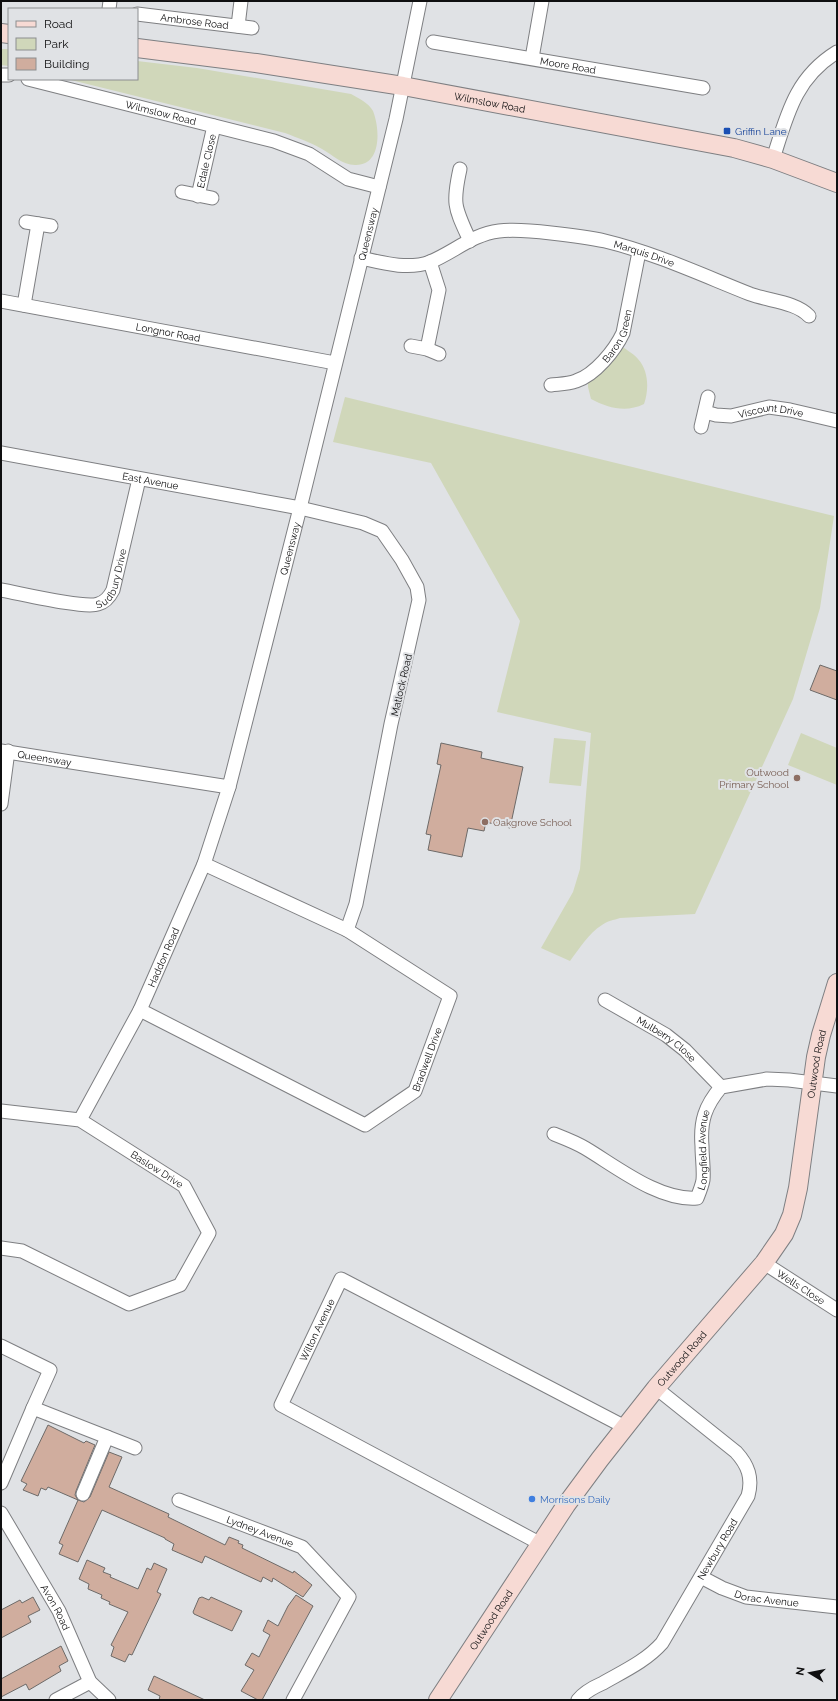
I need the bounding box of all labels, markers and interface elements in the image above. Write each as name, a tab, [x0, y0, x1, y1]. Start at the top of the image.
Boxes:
legend	[8, 8, 138, 80]
street label: Ambrose Road	[160, 12, 229, 31]
text: Road	[44, 17, 73, 31]
text: Park	[44, 37, 69, 51]
street label: Moore Road	[539, 55, 597, 76]
text: Building	[44, 57, 90, 71]
street label: Wilmslow Road	[453, 91, 526, 115]
street label: Wilmslow Road	[124, 99, 197, 127]
marker: Griffin Lane	[722, 126, 732, 136]
place label: Griffin Lane	[735, 126, 787, 137]
street label: Edale Close	[195, 133, 218, 189]
street label: Queensway	[356, 206, 380, 262]
street label: Marquis Drive	[613, 238, 676, 269]
street label: Baron Green	[600, 308, 634, 365]
street label: Longnor Road	[135, 321, 201, 344]
street label: Viscount Drive	[737, 402, 805, 420]
street label: East Avenue	[121, 470, 180, 492]
street label: Queensway	[278, 520, 302, 576]
street label: Sudbury Drive	[95, 548, 128, 610]
street label: Matlock Road	[389, 653, 414, 717]
street label: Queensway	[17, 749, 73, 768]
place label: Outwood Primary School	[719, 767, 789, 790]
marker: Outwood Primary School	[792, 773, 802, 783]
marker: Oakgrove School	[480, 817, 490, 827]
place label: Oakgrove School	[493, 817, 572, 828]
street label: Haddon Road	[146, 926, 181, 989]
street label: Mulberry Close	[635, 1014, 698, 1064]
street label: Bradwell Drive	[410, 1026, 444, 1093]
street label: Outwood Road	[805, 1028, 828, 1099]
street label: Longfield Avenue	[696, 1108, 712, 1192]
street label: Baslow Drive	[129, 1149, 185, 1190]
street label: Wells Close	[775, 1268, 827, 1307]
street label: Wilton Avenue	[298, 1297, 337, 1363]
street label: Outwood Road	[655, 1329, 709, 1389]
marker: Morrisons Daily	[527, 1494, 537, 1504]
place label: Morrisons Daily	[540, 1494, 611, 1505]
street label: Lydney Avenue	[225, 1514, 295, 1549]
street label: Newbury Road	[695, 1517, 740, 1582]
street label: Avon Road	[39, 1583, 72, 1632]
street label: Outwood Road	[467, 1588, 515, 1652]
street label: Dorac Avenue	[733, 1588, 799, 1609]
north arrow	[790, 1653, 830, 1693]
text: N	[794, 1666, 808, 1677]

